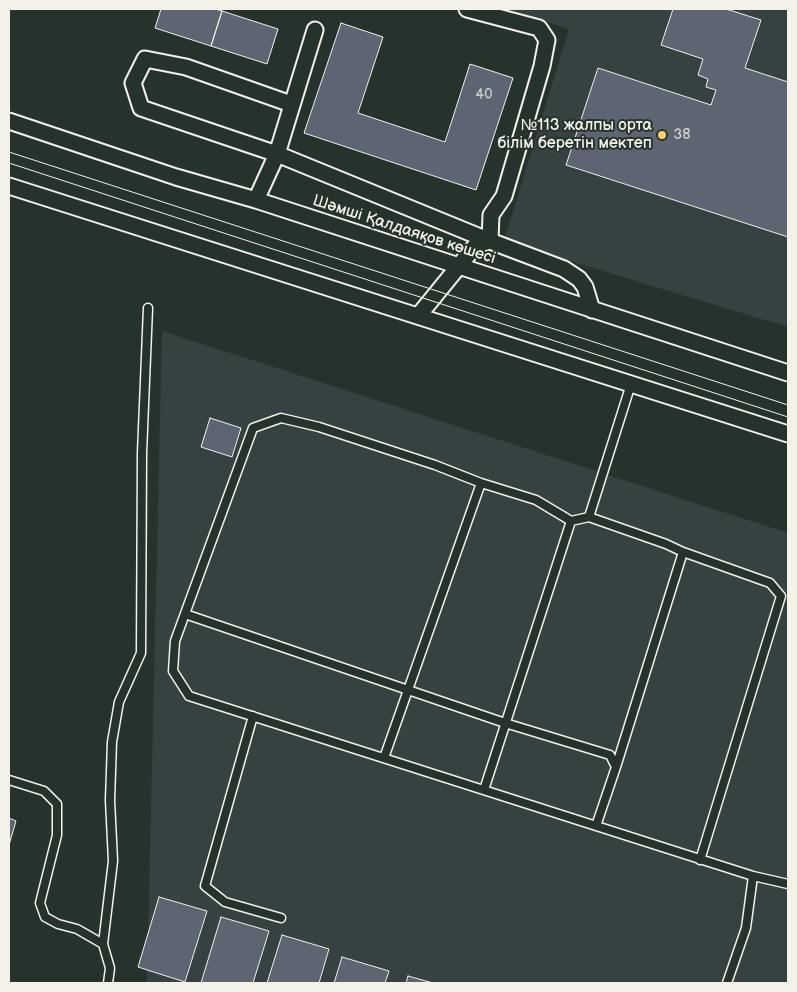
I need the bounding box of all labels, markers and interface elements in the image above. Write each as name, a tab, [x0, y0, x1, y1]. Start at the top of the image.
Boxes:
house number: 40	[476, 87, 492, 103]
place label: №113 жалпы орта білім беретін мектеп	[497, 116, 652, 154]
house number: 38	[674, 127, 690, 143]
marker: №113 жалпы орта білім беретін мектеп	[656, 129, 668, 141]
street label: Шәмші Қалдаяқов көшесі	[310, 191, 498, 269]

